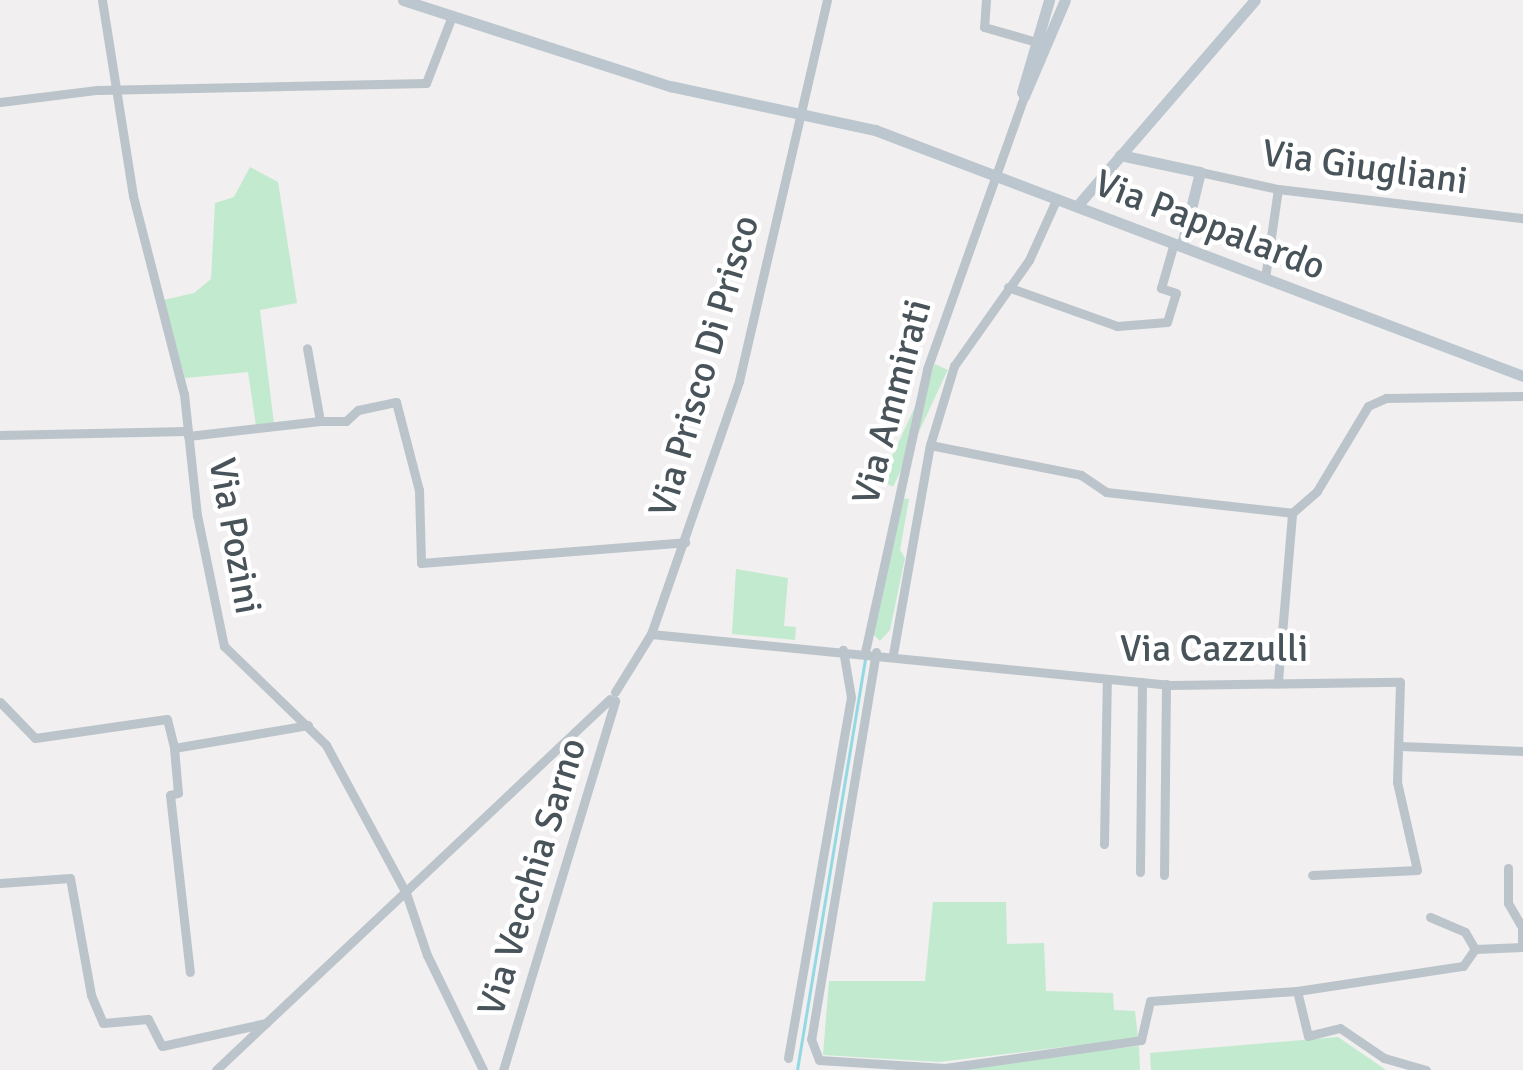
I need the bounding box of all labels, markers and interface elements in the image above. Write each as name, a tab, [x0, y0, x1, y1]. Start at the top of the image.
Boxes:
street label: Via Giugliani	[1259, 130, 1471, 204]
street label: Via Pappalardo	[1088, 160, 1332, 290]
street label: Via Prisco Di Prisco	[639, 210, 769, 522]
street label: Via Ammirati	[843, 295, 941, 509]
street label: Via Pozini	[199, 454, 271, 618]
street label: Via Cazzulli	[1120, 626, 1308, 672]
street label: Via Vecchia Sarno	[468, 733, 596, 1021]

